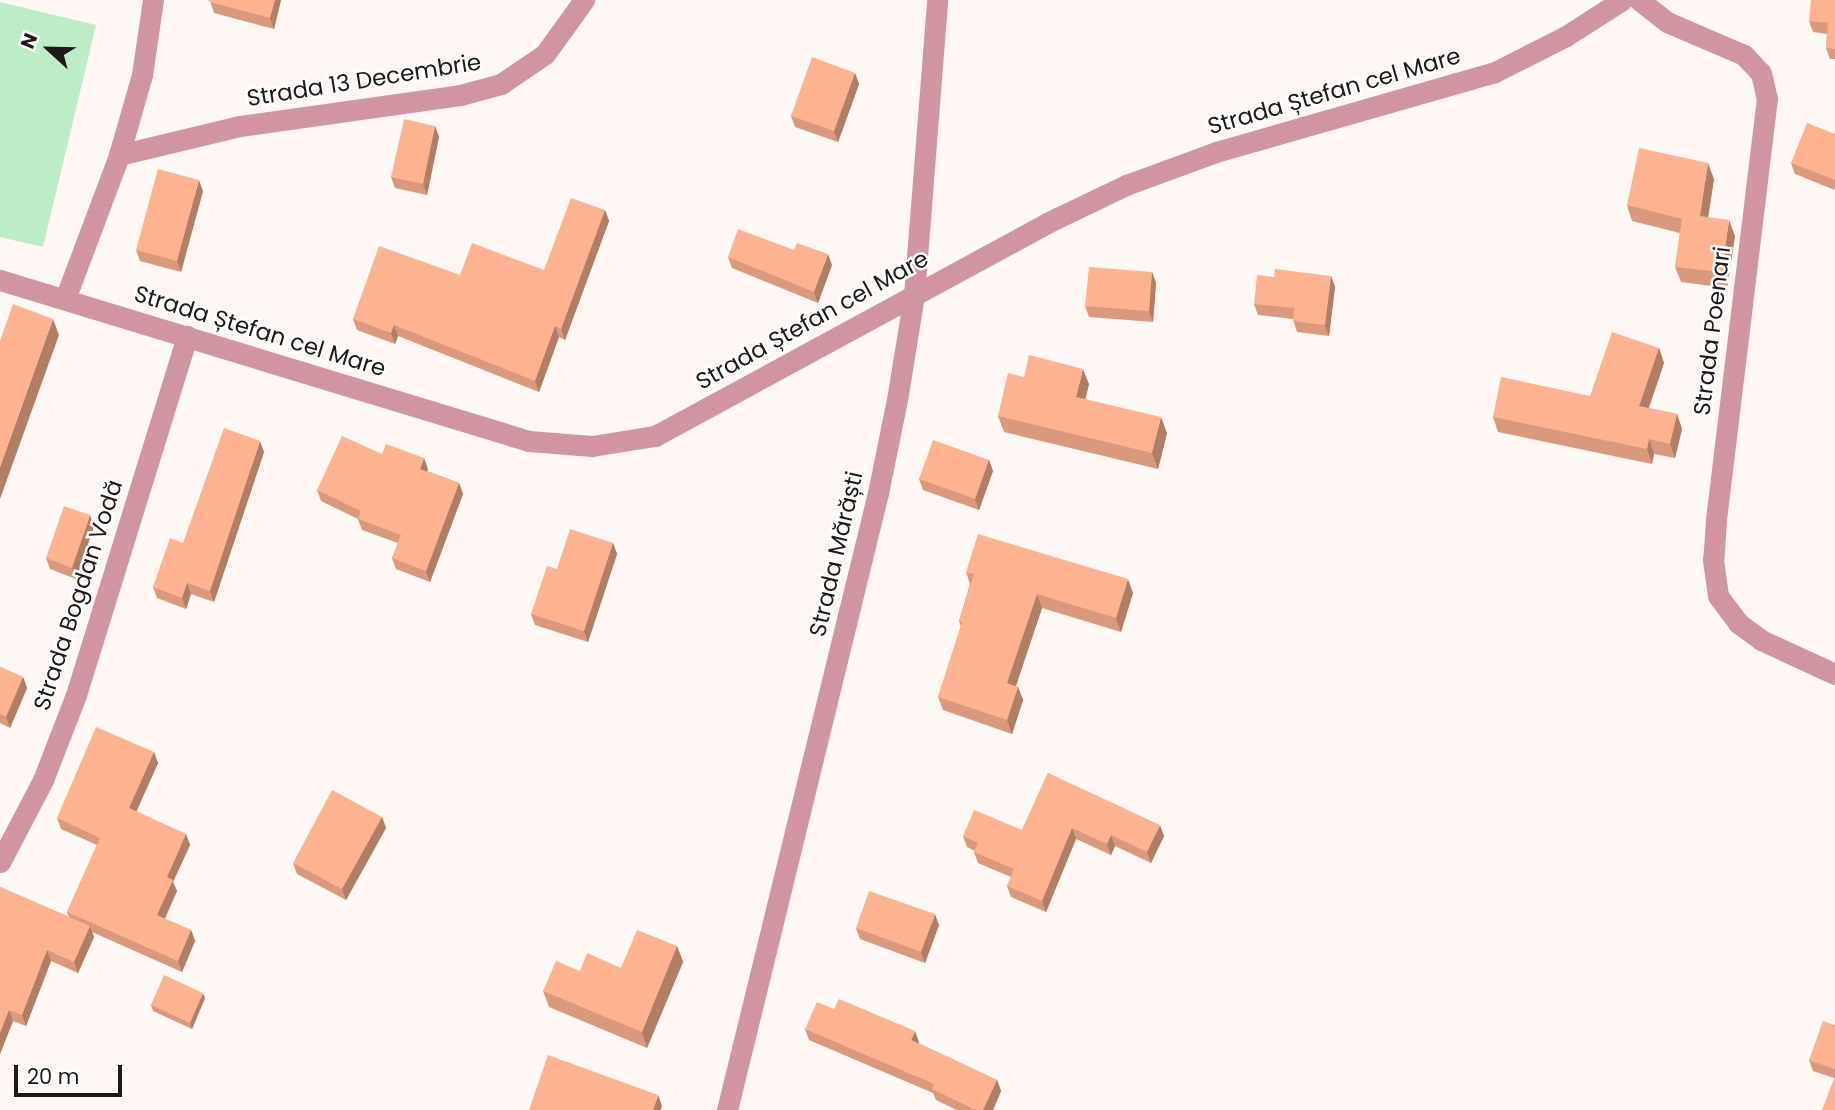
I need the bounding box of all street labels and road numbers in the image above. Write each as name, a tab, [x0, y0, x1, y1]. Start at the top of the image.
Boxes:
street label: Strada Ștefan cel Mare	[1204, 42, 1464, 140]
street label: Strada 13 Decembrie	[245, 48, 483, 112]
street label: Strada Ștefan cel Mare	[691, 245, 933, 395]
street label: Strada Poenari	[1688, 245, 1736, 417]
street label: Strada Ștefan cel Mare	[131, 280, 389, 382]
street label: Strada Mărăști	[804, 469, 868, 639]
street label: Strada Bogdan Vodă	[28, 476, 128, 714]

